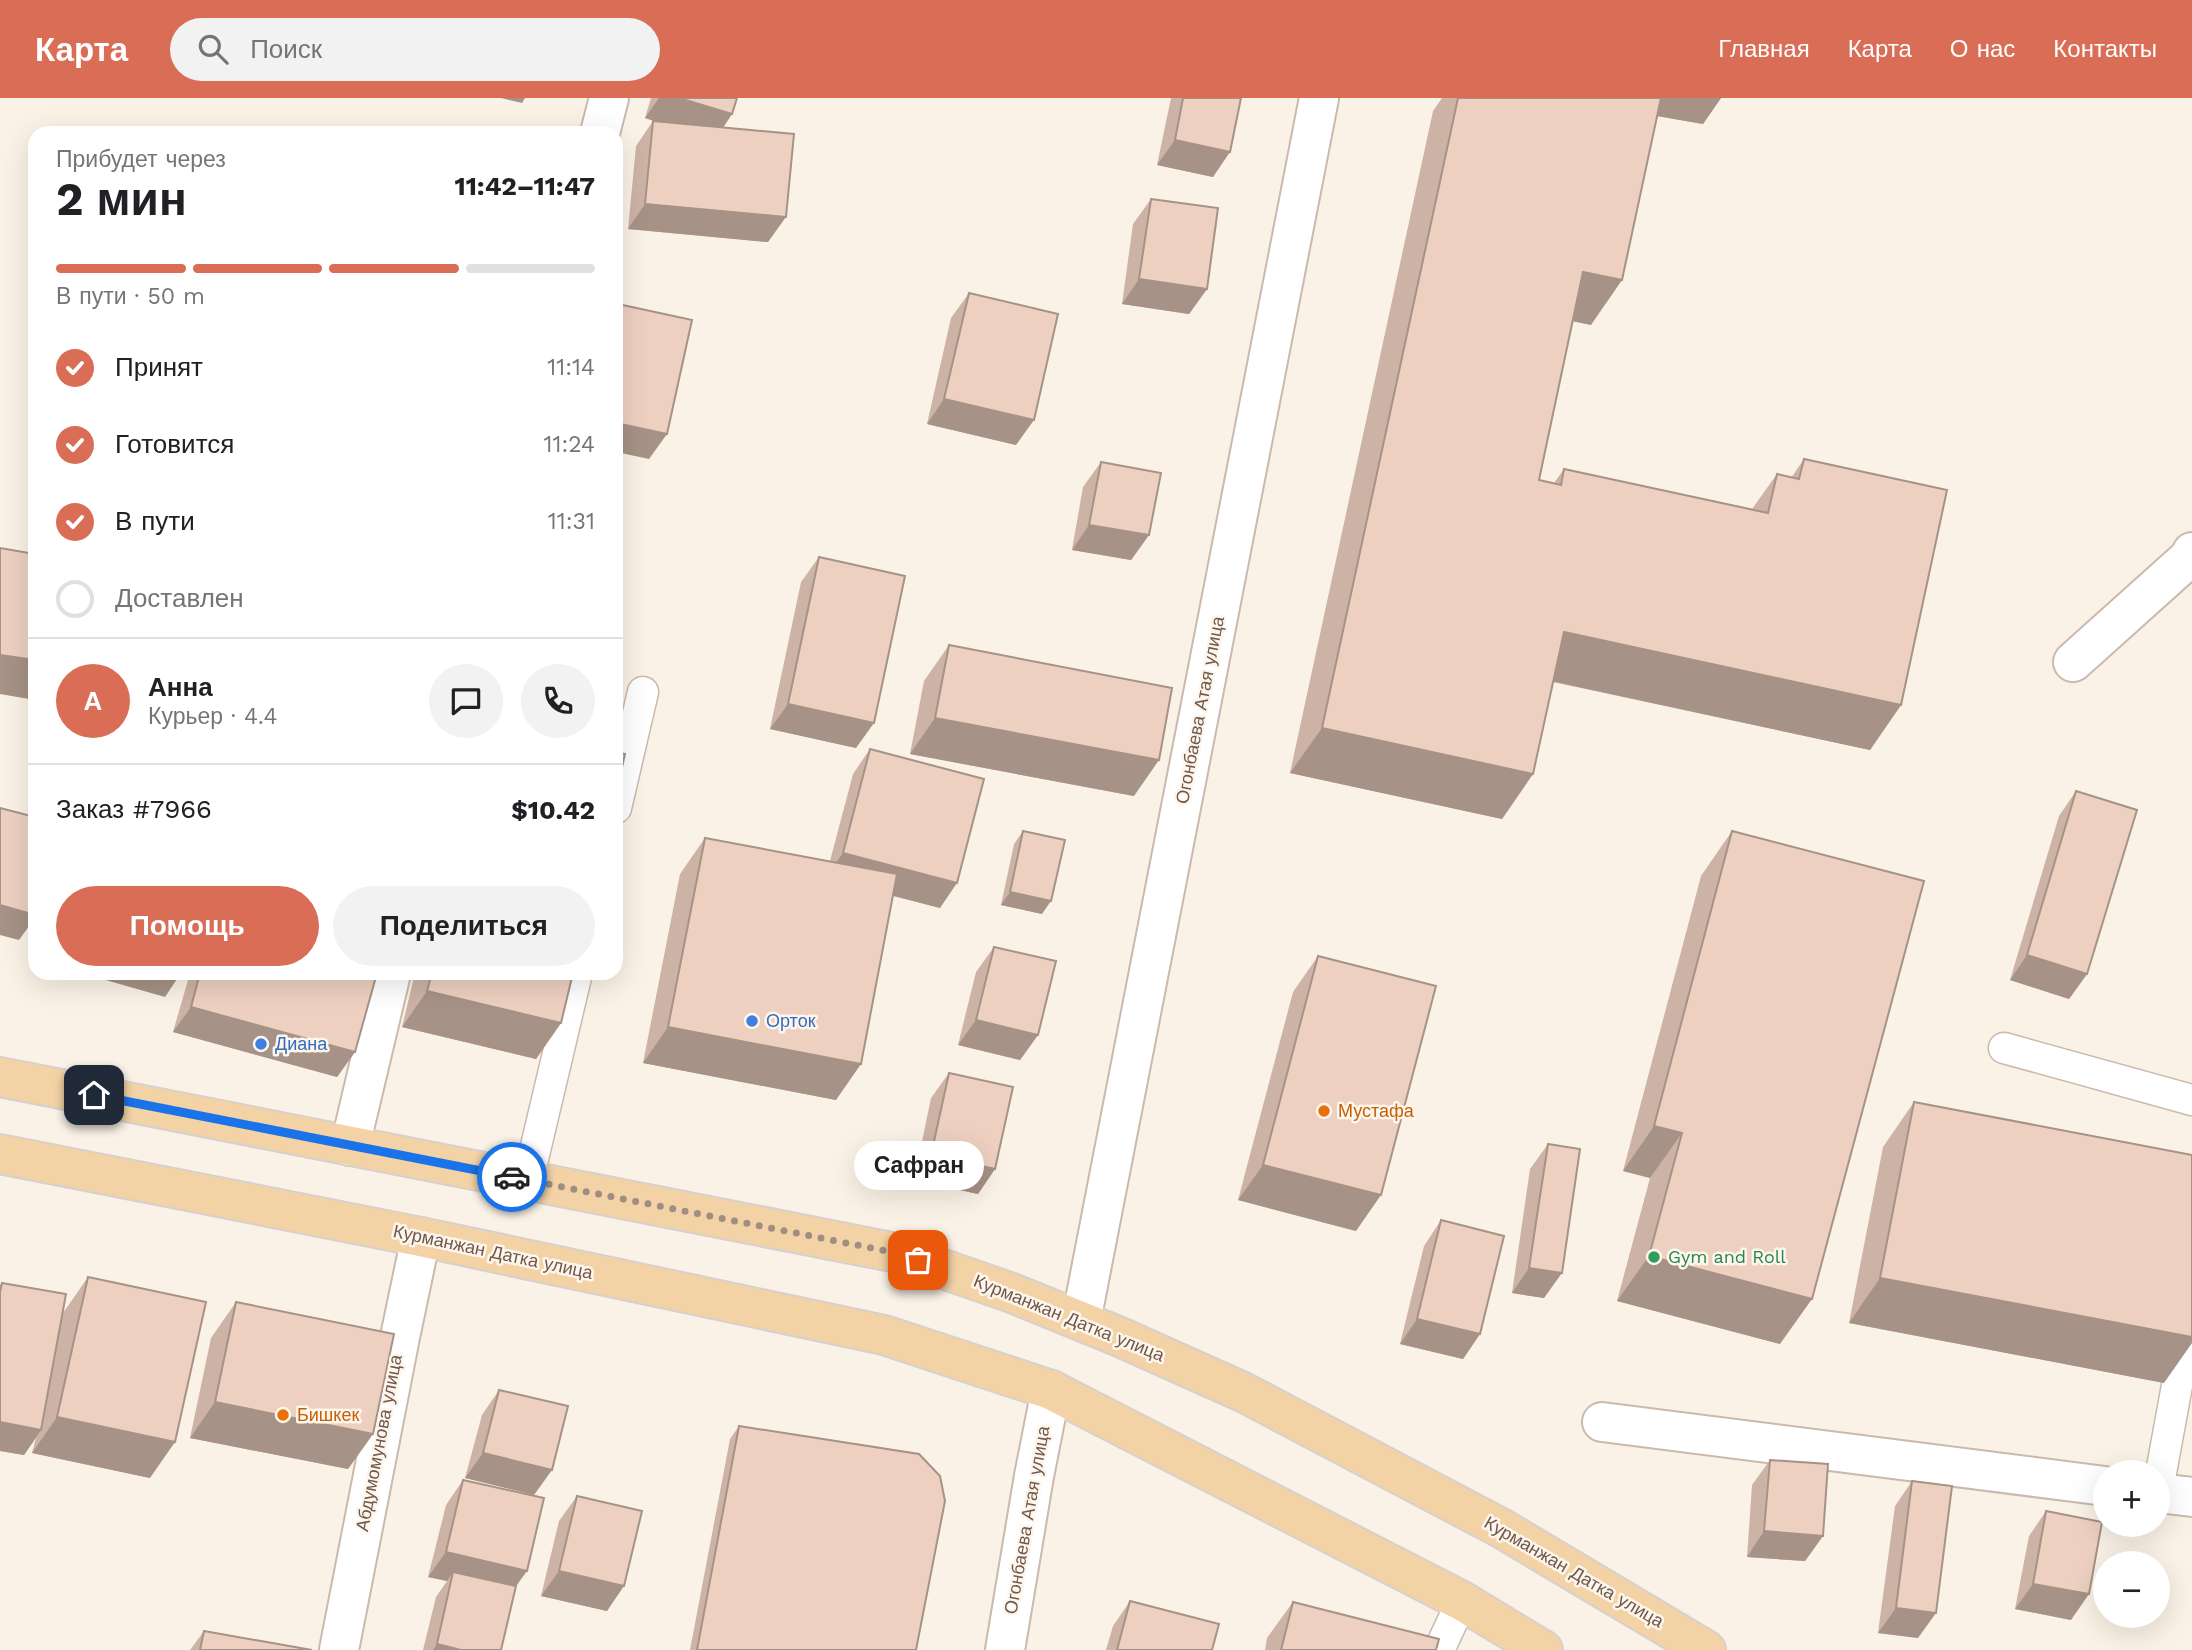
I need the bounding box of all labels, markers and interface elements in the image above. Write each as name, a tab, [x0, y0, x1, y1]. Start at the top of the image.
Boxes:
search box	[170, 18, 660, 81]
text: Карта	[35, 30, 128, 69]
icon: search	[194, 30, 232, 68]
text: Поиск	[250, 34, 322, 64]
text: Главная	[1718, 35, 1810, 63]
text: Карта	[1848, 35, 1912, 63]
text: О нас	[1950, 35, 2015, 63]
text: Контакты	[2053, 35, 2157, 63]
text: Прибудет через	[56, 146, 226, 173]
text: 11:42–11:47	[454, 171, 595, 201]
text: 2 мин	[56, 172, 187, 226]
text: В пути · 50 m	[56, 283, 205, 310]
icon: check	[56, 349, 94, 387]
text: Принят	[115, 352, 203, 382]
text: 11:14	[547, 354, 595, 381]
icon: check	[56, 426, 94, 464]
text: Готовится	[115, 429, 234, 459]
text: 11:24	[543, 431, 595, 458]
icon: check	[56, 503, 94, 541]
text: В пути	[115, 506, 195, 536]
text: 11:31	[548, 508, 595, 535]
text: Доставлен	[115, 583, 244, 613]
street label: Огонбаева Атая улица	[1171, 613, 1228, 805]
button: chat	[429, 664, 503, 738]
button: phone	[521, 664, 595, 738]
text: Анна	[148, 672, 213, 702]
text: А	[84, 686, 102, 716]
text: Курьер · 4.4	[148, 703, 278, 730]
text: Заказ #7966	[56, 794, 212, 824]
text: $10.42	[511, 795, 595, 825]
button: Помощь	[56, 886, 319, 966]
button: Поделиться	[333, 886, 595, 966]
place label: Орток	[766, 1010, 816, 1031]
marker: Орток	[744, 1013, 760, 1029]
place label: Диана	[275, 1033, 328, 1054]
marker: Диана	[253, 1036, 269, 1052]
pin	[64, 1065, 124, 1125]
icon: home	[75, 1076, 113, 1114]
place label: Мустафа	[1338, 1100, 1415, 1121]
marker: Мустафа	[1316, 1103, 1332, 1119]
callout: Сафран	[853, 1141, 983, 1190]
courier	[477, 1142, 547, 1212]
text: Сафран	[874, 1152, 964, 1179]
icon: car	[493, 1158, 531, 1196]
street label: Курманжан Датка улица	[391, 1220, 596, 1283]
pin	[888, 1230, 948, 1290]
icon: bag	[899, 1241, 937, 1279]
place label: Gym and Roll	[1668, 1246, 1786, 1267]
marker: Gym and Roll	[1646, 1249, 1662, 1265]
street label: Курманжан Датка улица	[971, 1270, 1168, 1366]
street label: Абдумомунова улица	[351, 1352, 406, 1533]
place label: Бишкек	[297, 1404, 359, 1425]
marker: Бишкек	[275, 1407, 291, 1423]
street label: Огонбаева Атая улица	[1000, 1423, 1054, 1616]
map controls	[2093, 1460, 2170, 1628]
button: +	[2093, 1460, 2170, 1537]
street label: Курманжан Датка улица	[1481, 1512, 1669, 1632]
button: −	[2093, 1551, 2170, 1628]

